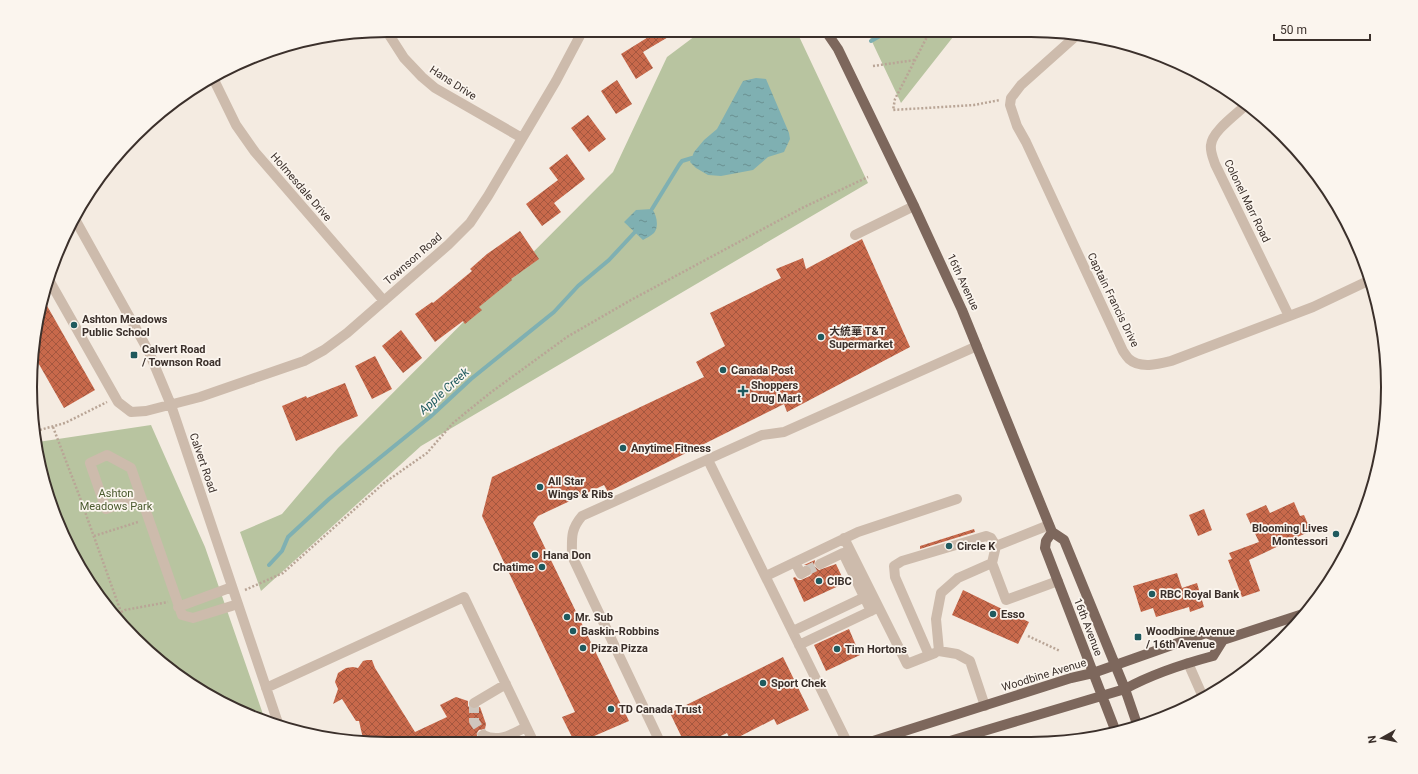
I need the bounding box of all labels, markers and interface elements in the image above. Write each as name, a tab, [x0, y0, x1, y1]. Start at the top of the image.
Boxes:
scale bar	[1274, 16, 1370, 42]
text: 50 m	[1280, 23, 1307, 37]
street label: Hans Drive	[427, 63, 479, 103]
street label: Holmesdale Drive	[268, 150, 334, 224]
street label: Colonel Marr Road	[1221, 157, 1273, 245]
street label: Townson Road	[381, 230, 445, 288]
street label: Captain Francis Drive	[1084, 251, 1142, 349]
street label: 16th Avenue	[944, 252, 982, 312]
place label: Ashton Meadows Public School	[82, 313, 168, 339]
marker: Ashton Meadows Public School	[69, 320, 79, 330]
place label: 大統華 T&T Supermarket	[829, 325, 893, 351]
marker: 大統華 T&T Supermarket	[816, 332, 826, 342]
place label: Calvert Road / Townson Road	[141, 343, 221, 369]
marker: Calvert Road / Townson Road	[129, 350, 139, 360]
water label: Apple Creek	[415, 364, 473, 418]
place label: Canada Post	[731, 364, 794, 377]
marker: Canada Post	[718, 365, 728, 375]
place label: Shoppers Drug Mart	[751, 379, 801, 405]
marker: Shoppers Drug Mart	[738, 386, 748, 396]
street label: Calvert Road	[187, 431, 219, 495]
place label: Anytime Fitness	[631, 442, 711, 455]
marker: Anytime Fitness	[618, 443, 628, 453]
place label: All Star Wings & Ribs	[548, 475, 613, 501]
marker: All Star Wings & Ribs	[535, 482, 545, 492]
park label: Ashton Meadows Park	[80, 487, 153, 513]
place label: Blooming Lives Montessori	[1252, 522, 1328, 548]
marker: Blooming Lives Montessori	[1331, 529, 1341, 539]
place label: Circle K	[957, 540, 996, 553]
marker: Circle K	[944, 541, 954, 551]
place label: Hana Don	[543, 549, 591, 562]
marker: Hana Don	[530, 550, 540, 560]
place label: Chatime	[493, 561, 534, 574]
marker: Chatime	[537, 562, 547, 572]
place label: CIBC	[827, 575, 852, 588]
marker: CIBC	[814, 576, 824, 586]
place label: RBC Royal Bank	[1160, 588, 1239, 601]
marker: RBC Royal Bank	[1147, 589, 1157, 599]
street label: 16th Avenue	[1071, 596, 1105, 658]
place label: Esso	[1001, 608, 1025, 621]
marker: Esso	[988, 609, 998, 619]
place label: Mr. Sub	[575, 611, 613, 624]
marker: Mr. Sub	[562, 612, 572, 622]
place label: Baskin-Robbins	[581, 625, 660, 638]
place label: Woodbine Avenue / 16th Avenue	[1145, 625, 1235, 651]
marker: Baskin-Robbins	[568, 626, 578, 636]
marker: Woodbine Avenue / 16th Avenue	[1133, 632, 1143, 642]
place label: Pizza Pizza	[591, 642, 648, 655]
marker: Pizza Pizza	[578, 643, 588, 653]
place label: Tim Hortons	[845, 643, 907, 656]
marker: Tim Hortons	[832, 644, 842, 654]
street label: Woodbine Avenue	[1000, 656, 1088, 694]
place label: Sport Chek	[771, 677, 826, 690]
marker: Sport Chek	[758, 678, 768, 688]
place label: TD Canada Trust	[619, 703, 702, 716]
marker: TD Canada Trust	[606, 704, 616, 714]
north arrow	[1362, 718, 1402, 758]
text: N	[1366, 734, 1380, 744]

